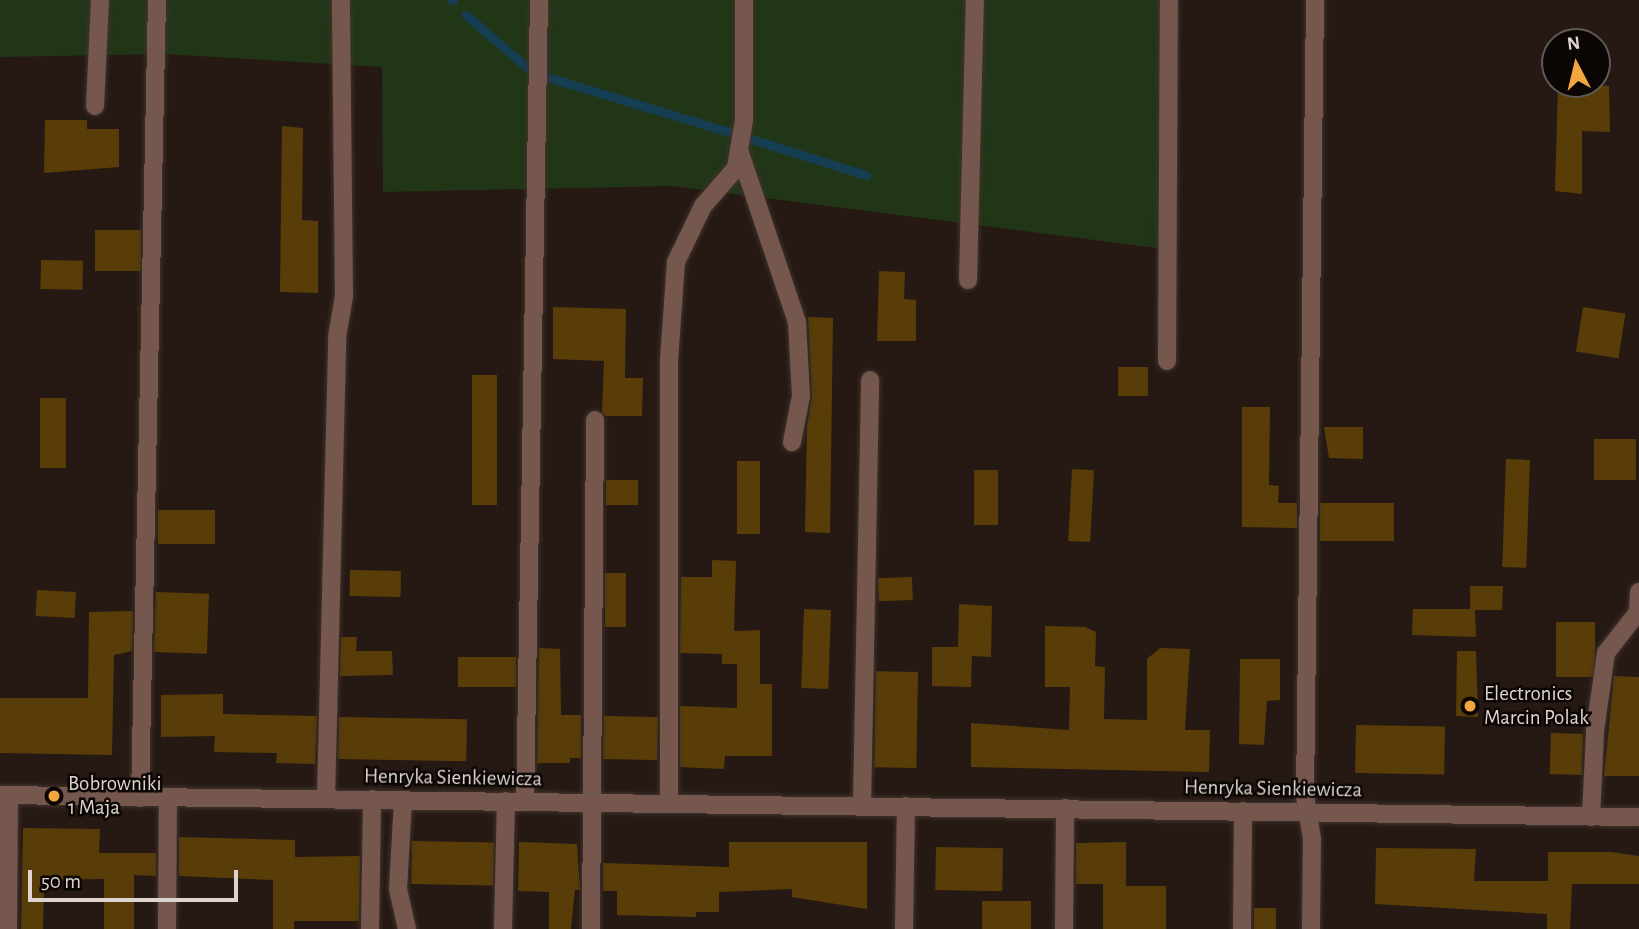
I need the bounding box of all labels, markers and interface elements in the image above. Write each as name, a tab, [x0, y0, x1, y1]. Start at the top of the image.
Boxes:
north arrow	[1541, 28, 1611, 98]
text: N	[1566, 33, 1581, 54]
place label: Electronics Marcin Polak	[1484, 681, 1589, 731]
marker: Electronics Marcin Polak	[1462, 698, 1478, 714]
street label: Henryka Sienkiewicza	[364, 764, 542, 792]
place label: Bobrowniki 1 Maja	[68, 771, 161, 821]
street label: Henryka Sienkiewicza	[1184, 775, 1362, 803]
marker: Bobrowniki 1 Maja	[46, 788, 62, 804]
scale bar	[32, 856, 242, 900]
text: 50 m	[41, 871, 81, 892]

